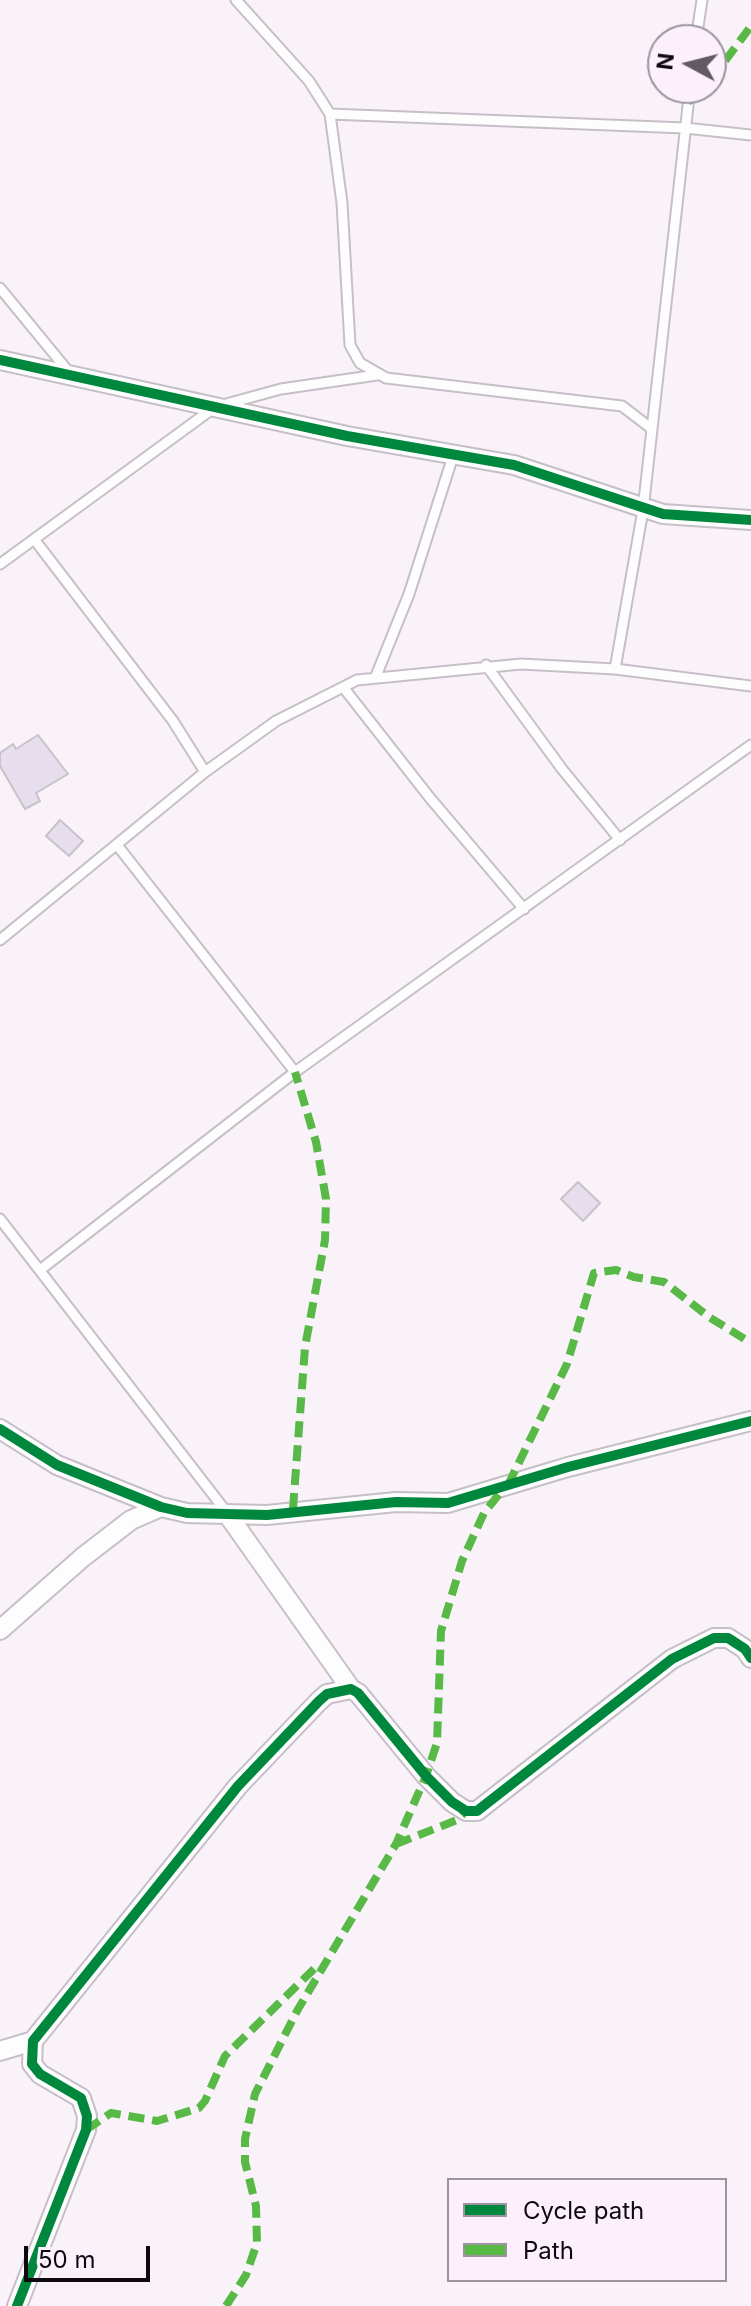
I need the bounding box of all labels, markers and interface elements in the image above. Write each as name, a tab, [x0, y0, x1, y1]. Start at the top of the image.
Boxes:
north arrow	[647, 24, 727, 104]
text: N	[651, 51, 679, 71]
legend	[447, 2178, 727, 2282]
text: Cycle path	[523, 2196, 644, 2225]
scale bar	[28, 2230, 154, 2280]
text: Path	[523, 2236, 574, 2265]
text: 50 m	[38, 2245, 96, 2274]

